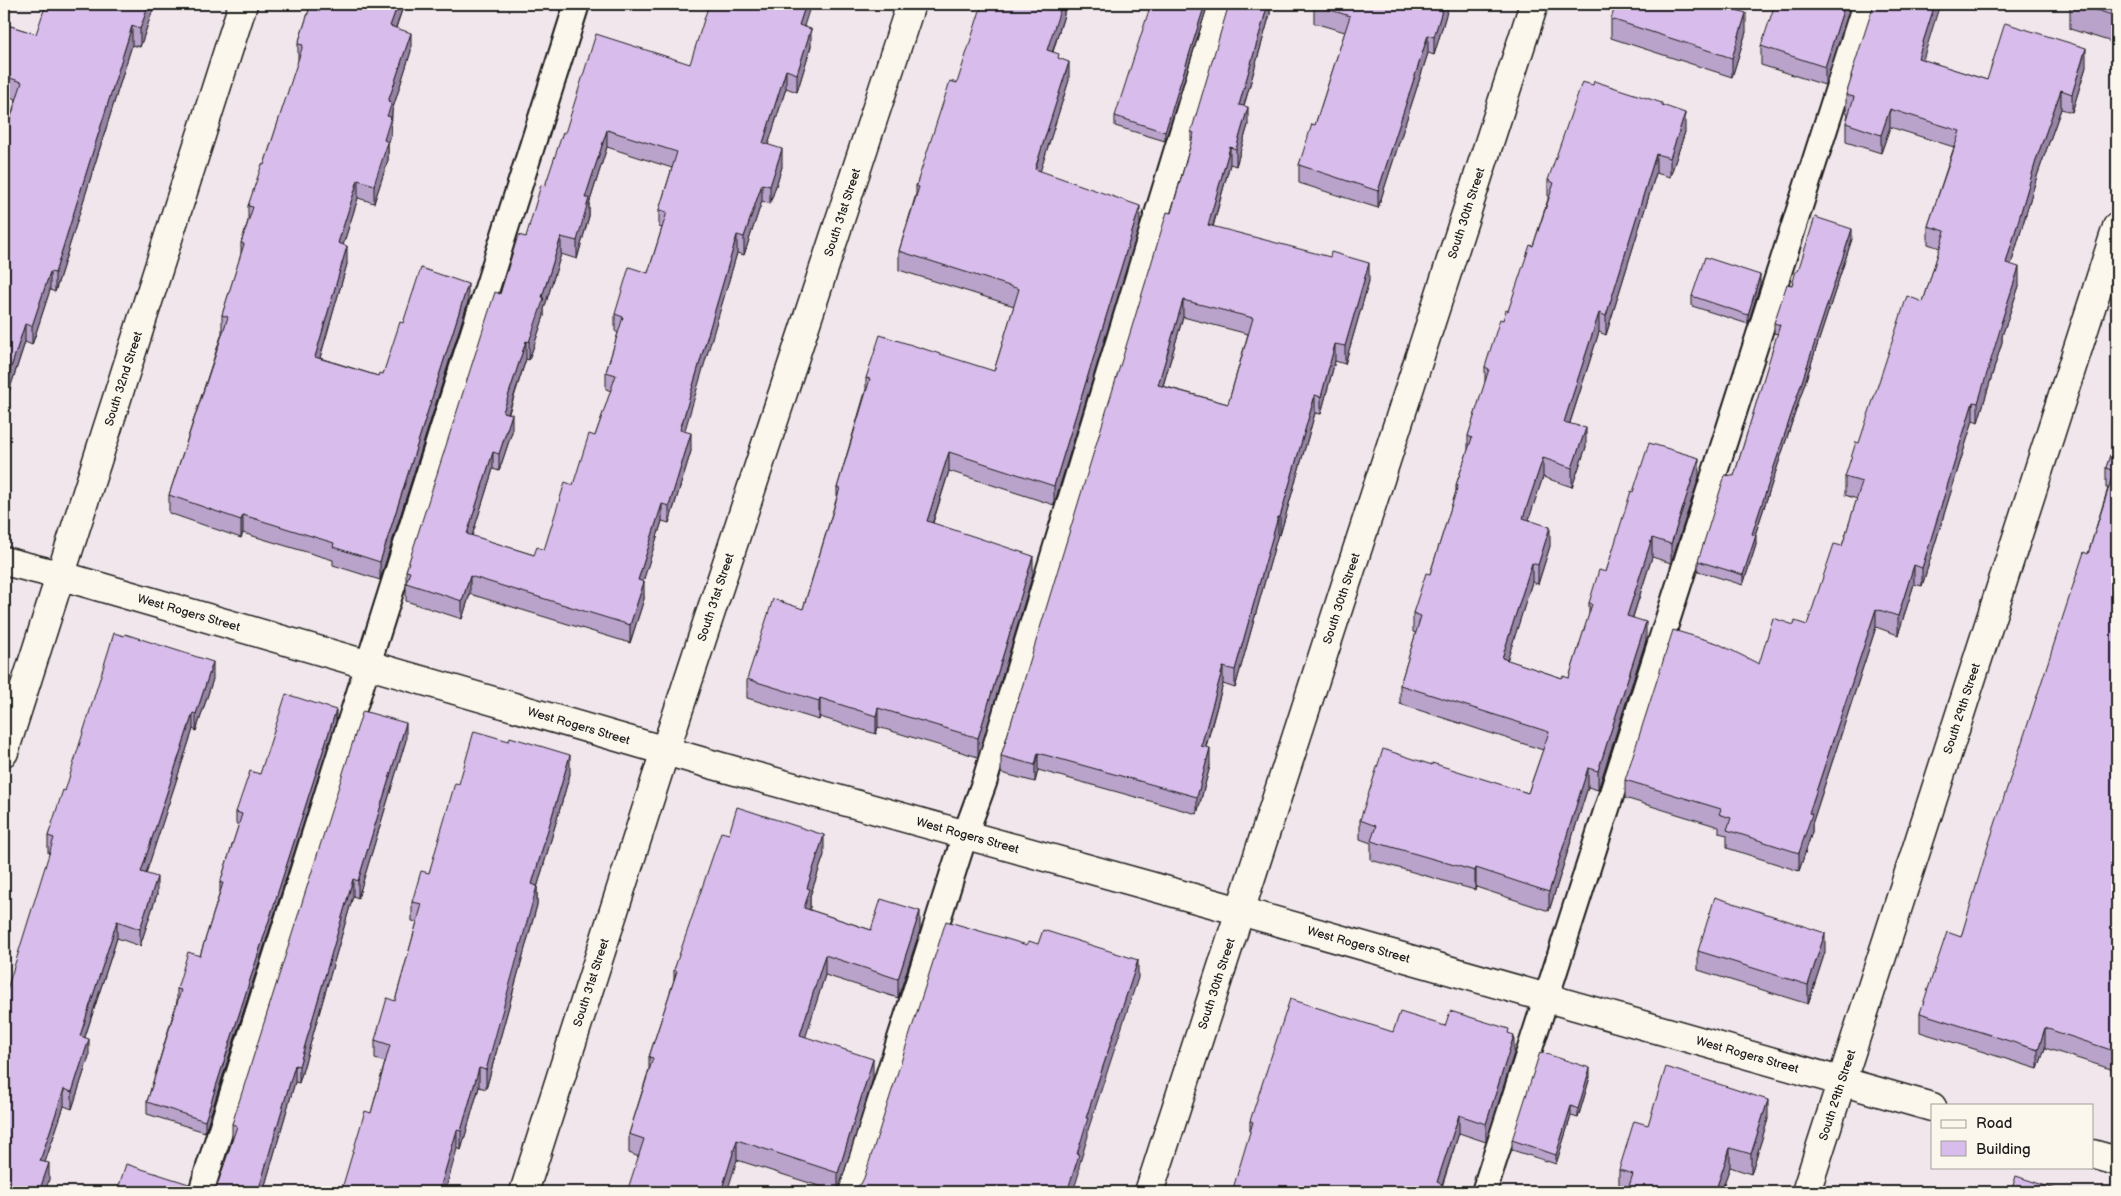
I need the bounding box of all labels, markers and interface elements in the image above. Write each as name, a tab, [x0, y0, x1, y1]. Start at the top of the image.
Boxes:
street label: South 30th Street	[1445, 165, 1489, 261]
street label: South 31st Street	[821, 166, 864, 259]
street label: South 32nd Street	[102, 329, 146, 428]
street label: South 31st Street	[695, 551, 738, 643]
street label: South 30th Street	[1320, 551, 1364, 646]
street label: West Rogers Street	[136, 591, 242, 635]
street label: South 29th Street	[1941, 661, 1984, 756]
street label: West Rogers Street	[526, 704, 632, 748]
street label: West Rogers Street	[914, 814, 1021, 857]
street label: West Rogers Street	[1306, 923, 1412, 967]
street label: South 31st Street	[570, 936, 613, 1029]
street label: South 30th Street	[1195, 936, 1239, 1031]
street label: West Rogers Street	[1694, 1034, 1801, 1077]
street label: South 29th Street	[1816, 1047, 1860, 1142]
legend	[1931, 1104, 2094, 1168]
text: Road	[1976, 1114, 2012, 1133]
text: Building	[1976, 1140, 2031, 1159]

